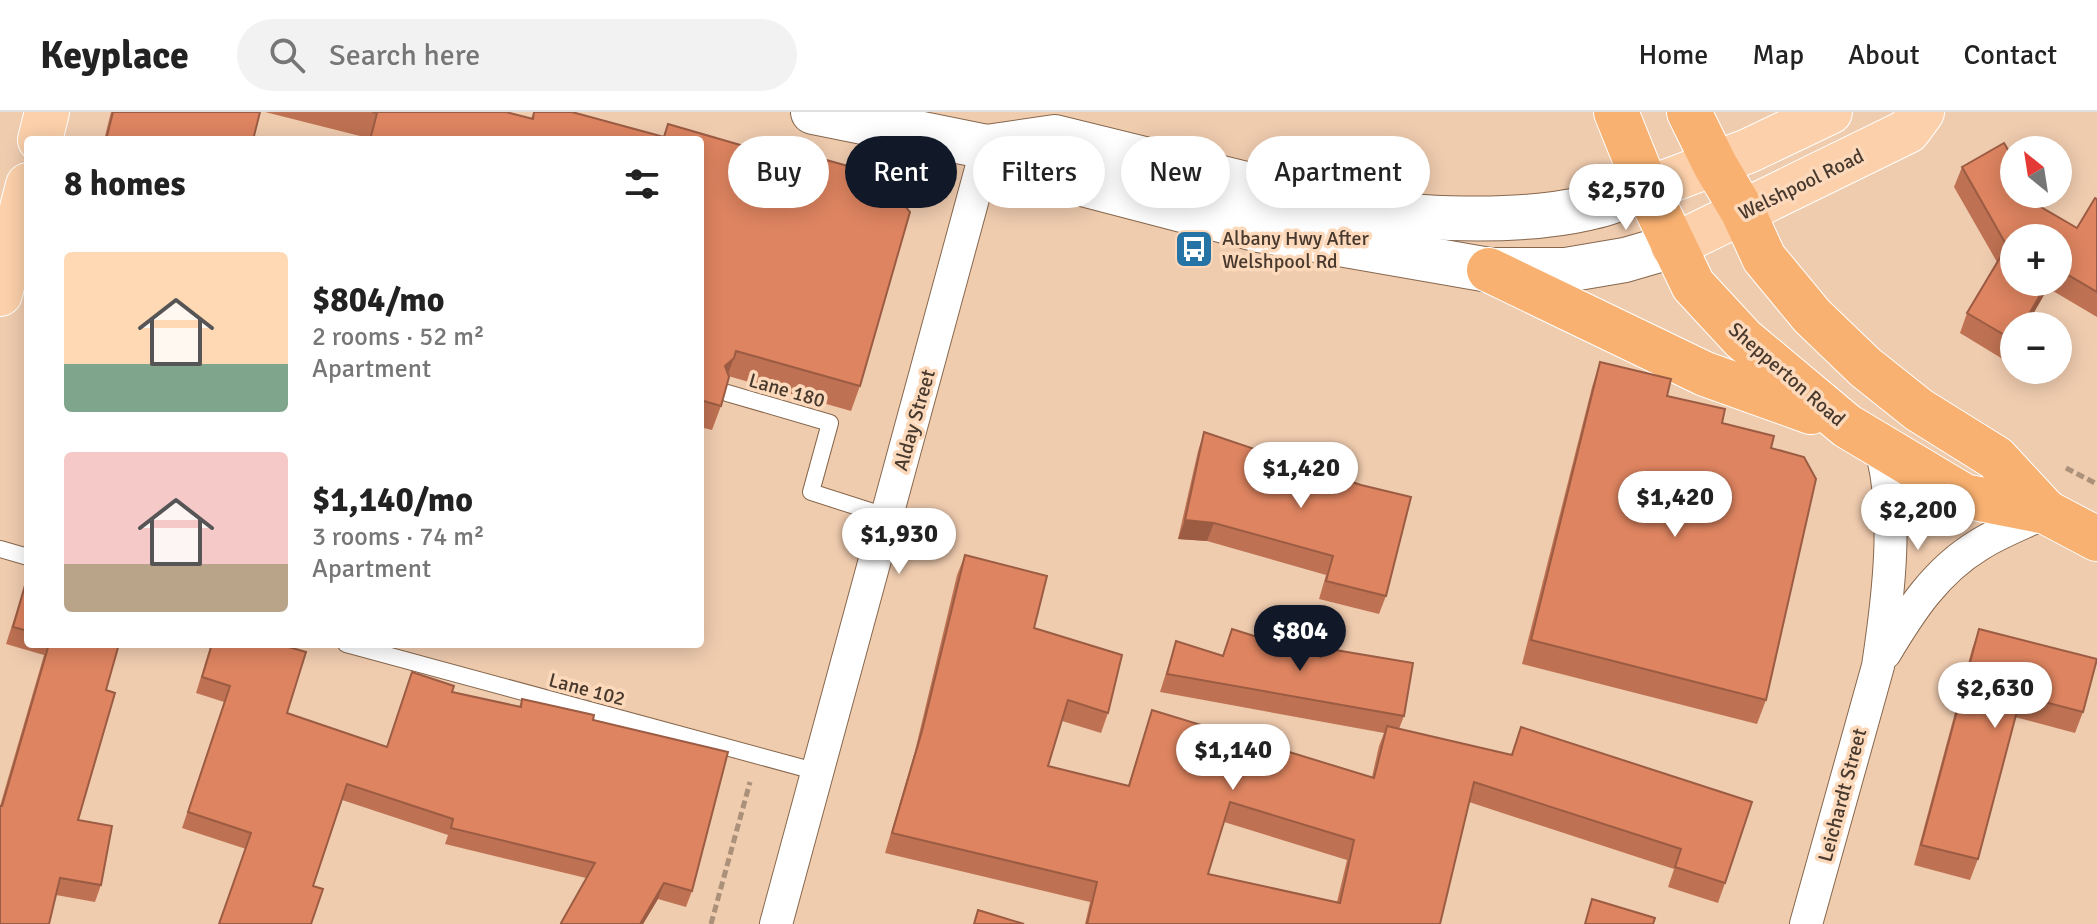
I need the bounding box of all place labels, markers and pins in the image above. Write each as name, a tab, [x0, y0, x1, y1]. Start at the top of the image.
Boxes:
pin: $2,570	[1561, 164, 1691, 232]
place label: Albany Hwy After Welshpool Rd	[1222, 226, 1369, 274]
bus stop icon: Albany Hwy After Welshpool Rd	[1173, 228, 1215, 270]
pin: $1,420	[1236, 442, 1366, 510]
pin: $1,420	[1610, 471, 1740, 539]
pin: $2,200	[1853, 484, 1983, 552]
pin: $1,930	[834, 508, 964, 576]
pin: $804	[1253, 605, 1347, 673]
pin: $2,630	[1930, 662, 2060, 730]
pin: $1,140	[1168, 724, 1298, 792]

